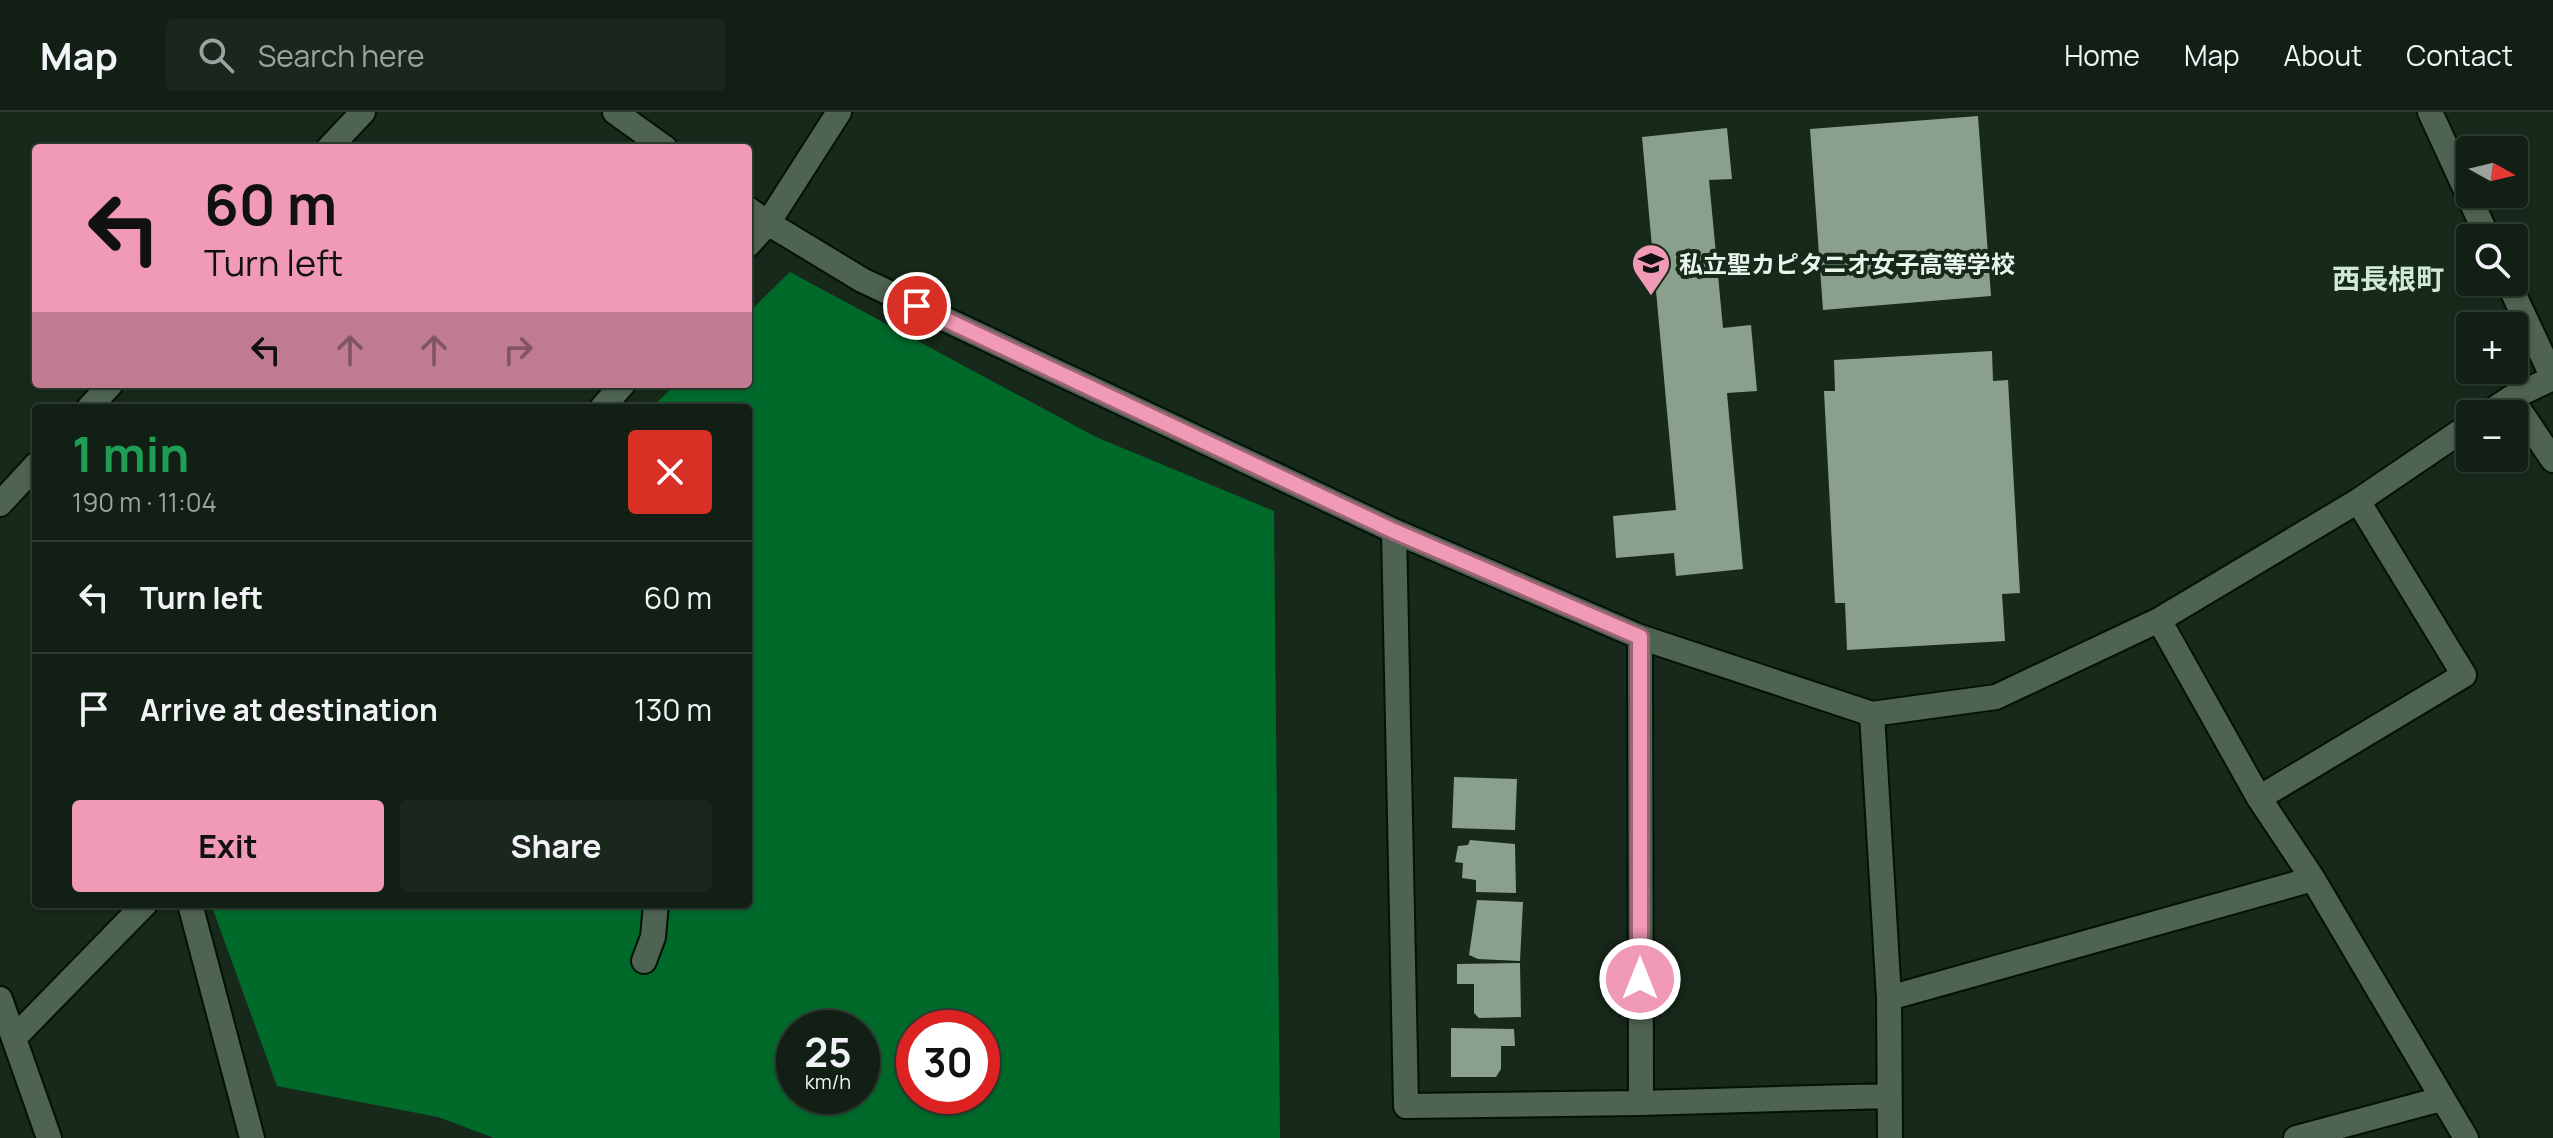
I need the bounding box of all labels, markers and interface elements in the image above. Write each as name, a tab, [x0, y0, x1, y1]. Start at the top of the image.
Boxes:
search box	[166, 19, 726, 91]
text: Map	[40, 29, 118, 81]
icon: search	[194, 33, 238, 77]
text: Search here	[258, 35, 425, 76]
text: Home	[2064, 36, 2140, 74]
text: Map	[2184, 36, 2240, 74]
text: About	[2284, 36, 2362, 74]
text: Contact	[2406, 36, 2513, 74]
north arrow	[2456, 136, 2528, 208]
map controls	[2456, 136, 2528, 472]
text: 60 m	[204, 165, 337, 242]
icon: left	[72, 176, 176, 280]
button: search	[2456, 224, 2528, 296]
text: Turn left	[204, 238, 343, 287]
school or university icon: 私立聖カピタニオ女子高等学校	[1630, 242, 1672, 297]
place label: 私立聖カピタニオ女子高等学校	[1679, 247, 2015, 280]
district label: 西長根町	[2332, 259, 2444, 297]
pin	[883, 272, 951, 340]
icon: arrive	[895, 284, 939, 328]
button: +	[2456, 312, 2528, 384]
icon: left	[244, 328, 288, 372]
icon: ahead	[328, 328, 372, 372]
icon: ahead	[412, 328, 456, 372]
icon: right	[496, 328, 540, 372]
button: −	[2456, 400, 2528, 472]
text: 1 min	[72, 421, 189, 486]
button: close	[628, 430, 712, 514]
text: 190 m · 11:04	[72, 484, 217, 520]
icon: left	[72, 575, 116, 619]
text: Turn left	[140, 577, 263, 618]
text: 60 m	[644, 577, 712, 618]
icon: arrive	[72, 687, 116, 731]
text: Arrive at destination	[140, 689, 438, 730]
text: 130 m	[634, 689, 712, 730]
button: Exit	[72, 800, 384, 892]
button: Share	[400, 800, 712, 892]
position arrow	[1598, 937, 1682, 1021]
speed limit sign: 30	[896, 1010, 1000, 1114]
text: 25	[804, 1024, 852, 1079]
text: km/h	[805, 1068, 851, 1095]

